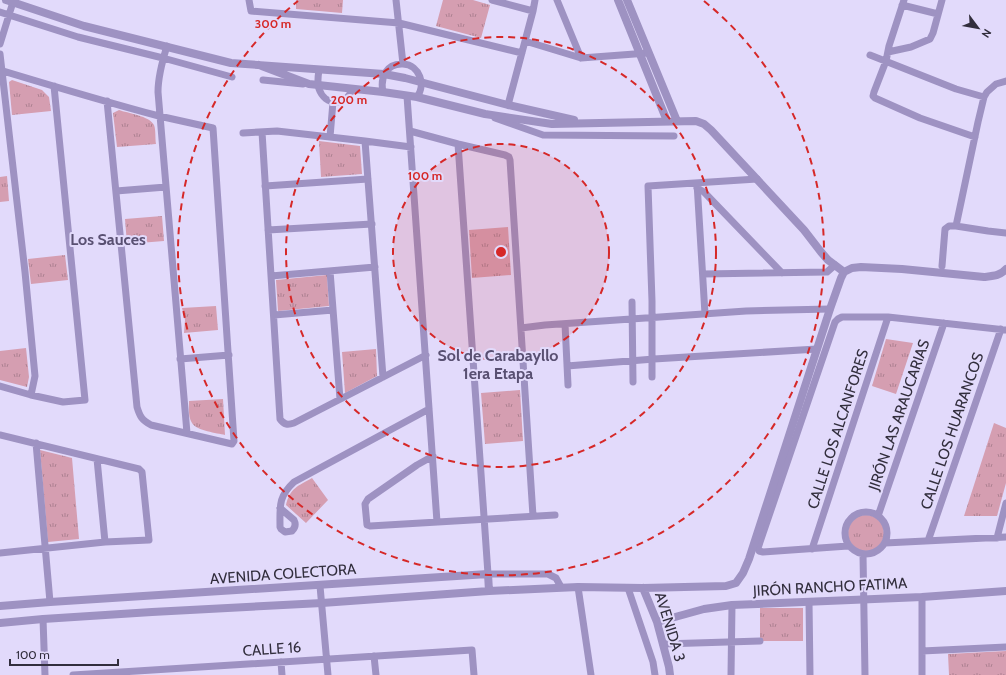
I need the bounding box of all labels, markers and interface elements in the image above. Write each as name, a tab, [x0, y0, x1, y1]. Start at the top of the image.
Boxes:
north arrow	[958, 8, 998, 48]
text: 300 m	[255, 16, 291, 31]
text: N	[978, 26, 994, 40]
text: 200 m	[331, 92, 367, 107]
text: 100 m	[408, 168, 442, 183]
district label: Los Sauces	[70, 230, 146, 249]
centre of rings	[494, 245, 508, 259]
street label: JIRÓN LAS ARAUCARIAS	[863, 337, 933, 494]
district label: Sol de Carabayllo 1era Etapa	[438, 346, 558, 383]
street label: CALLE LOS ALCANFORES	[804, 347, 872, 511]
street label: CALLE LOS HUARANCOS	[917, 350, 987, 512]
street label: AVENIDA COLECTORA	[209, 560, 358, 588]
street label: JIRÓN RANCHO FATIMA	[751, 573, 908, 600]
street label: AVENIDA 3	[651, 590, 689, 664]
street label: CALLE 16	[242, 638, 302, 660]
scale bar	[10, 641, 118, 667]
text: 100 m	[16, 647, 50, 662]

